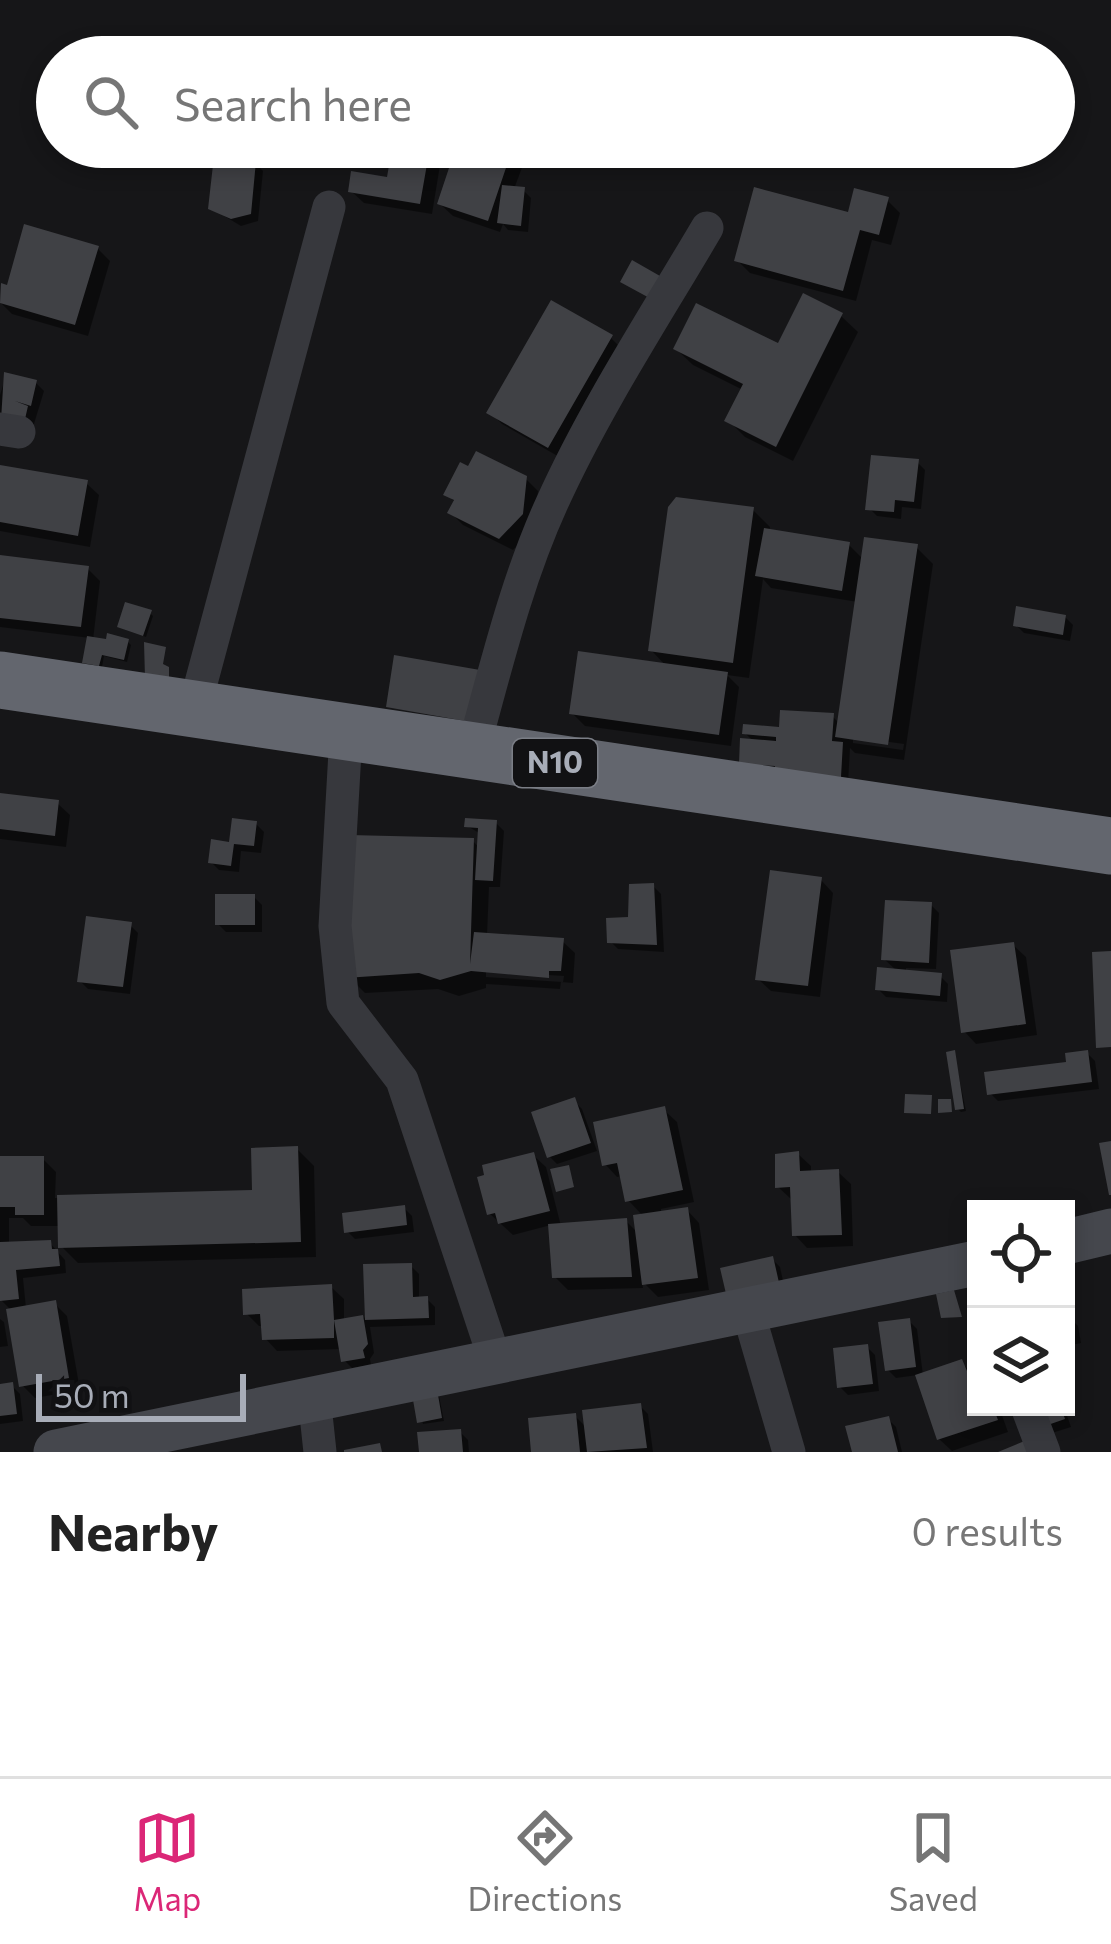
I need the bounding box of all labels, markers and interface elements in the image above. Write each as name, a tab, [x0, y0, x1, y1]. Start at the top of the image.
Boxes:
search box	[36, 36, 1075, 168]
icon: search	[78, 69, 144, 135]
text: Search here	[174, 75, 412, 130]
road number: N10	[513, 739, 597, 787]
map controls	[967, 1200, 1075, 1416]
button: locate	[967, 1200, 1075, 1308]
button: layers	[967, 1308, 1075, 1416]
scale bar	[36, 1368, 246, 1421]
text: 50 m	[54, 1374, 130, 1415]
text: Nearby	[48, 1499, 218, 1562]
text: 0 results	[911, 1506, 1063, 1554]
tab: Map	[133, 1805, 201, 1918]
tab: Directions	[468, 1805, 622, 1918]
tab: Saved	[889, 1805, 978, 1918]

